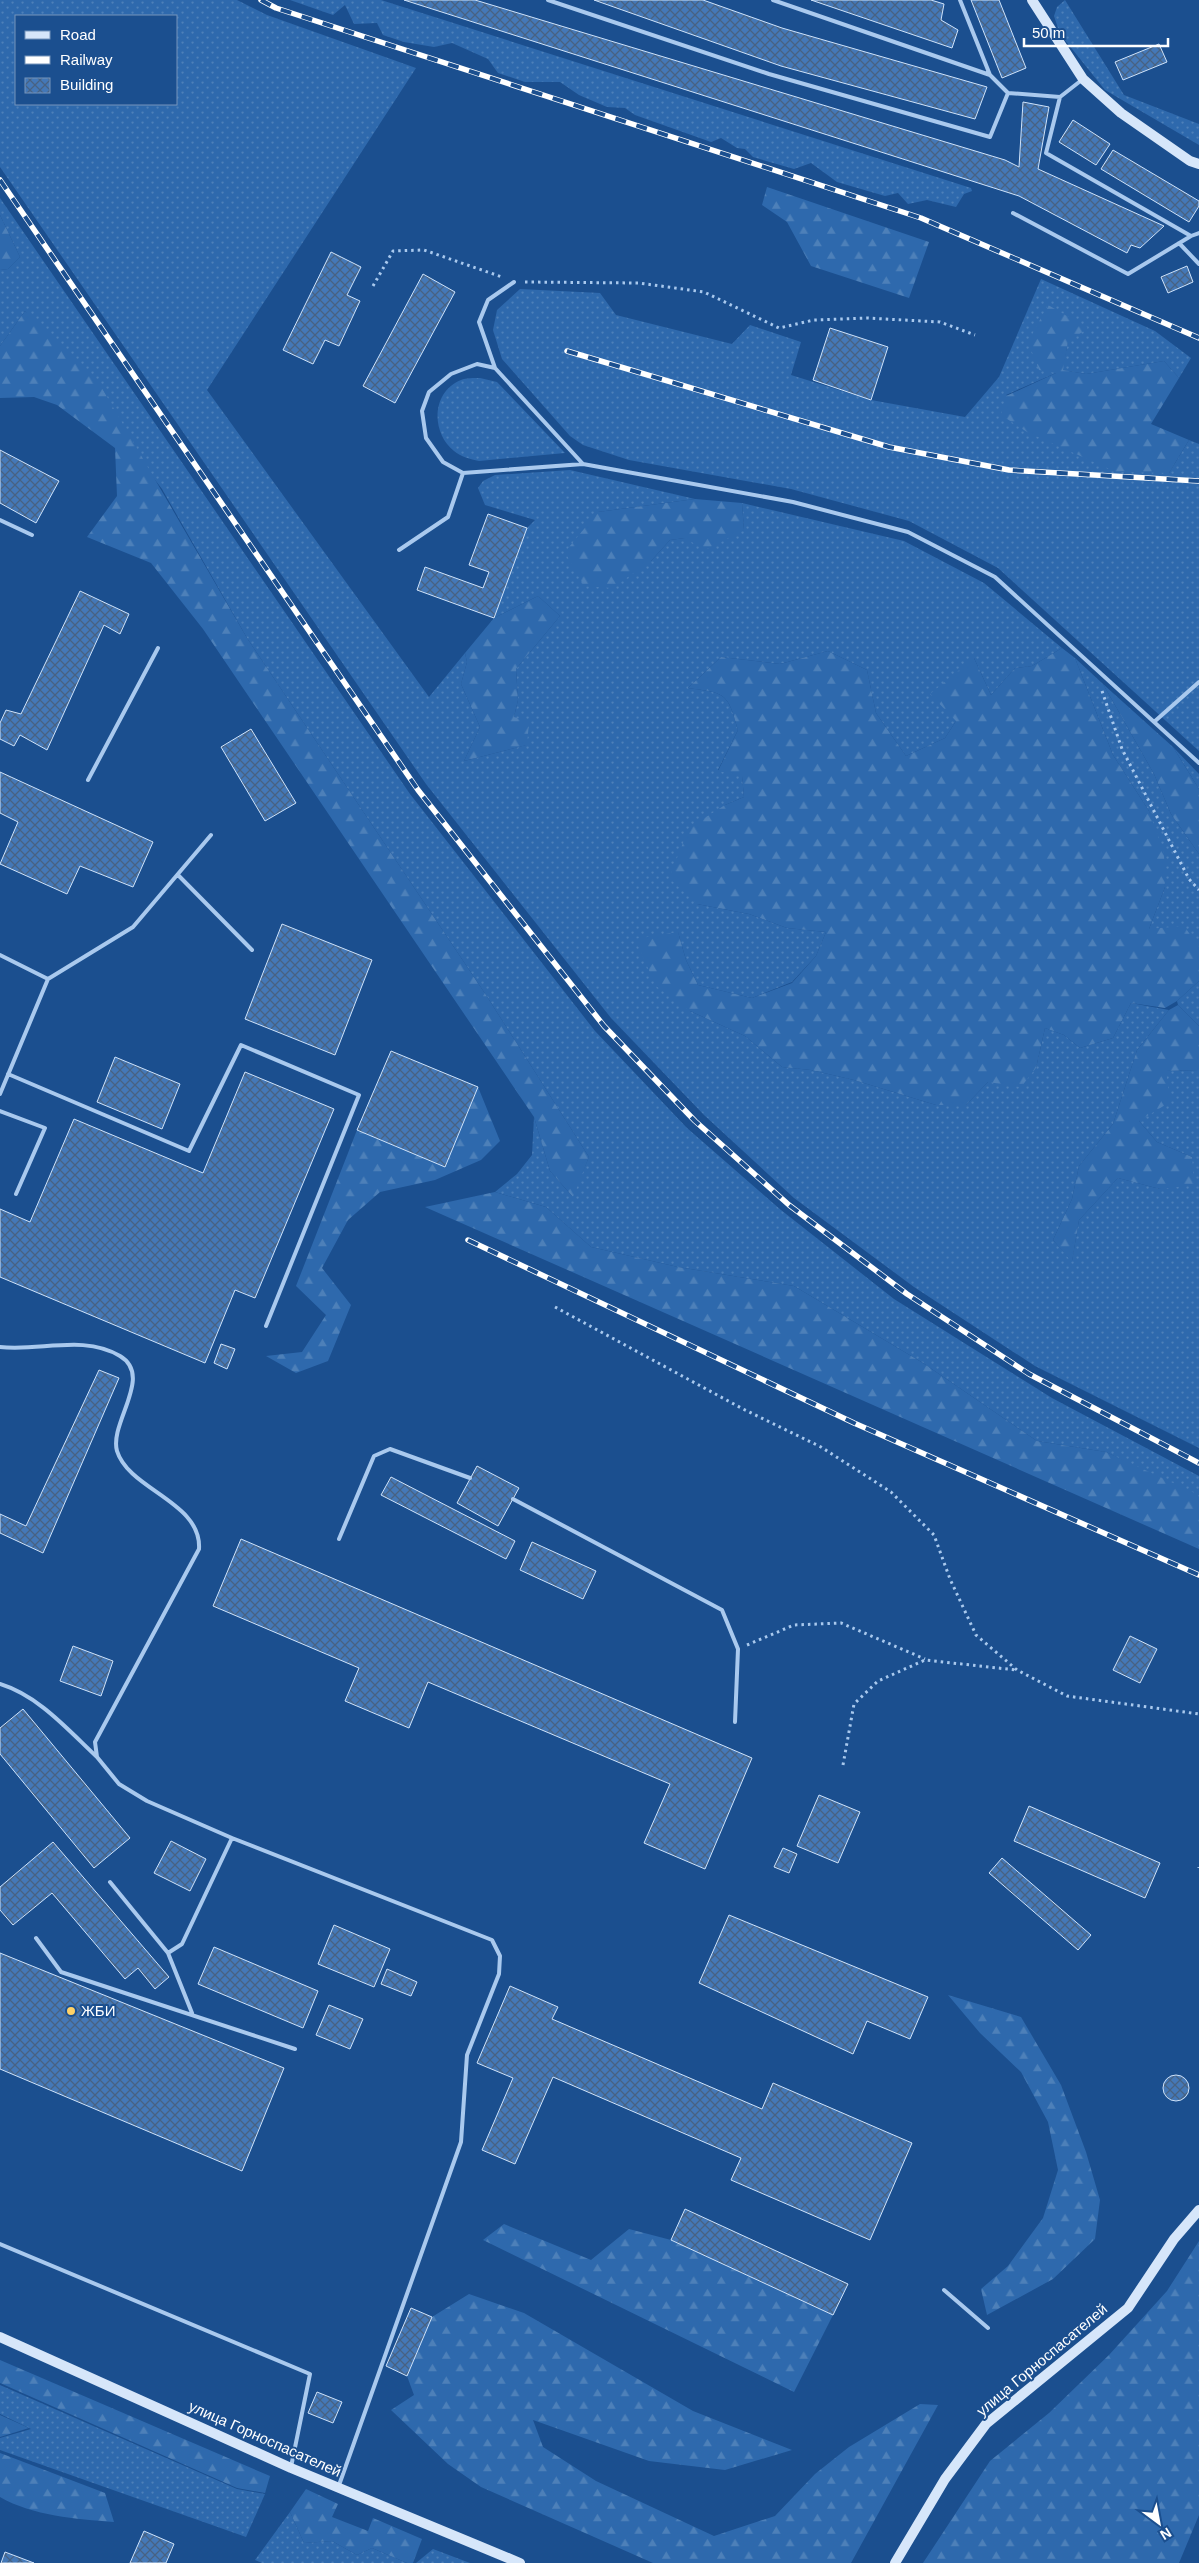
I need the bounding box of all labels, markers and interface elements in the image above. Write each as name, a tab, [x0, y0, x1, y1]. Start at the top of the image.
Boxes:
legend	[15, 15, 178, 105]
scale bar	[1024, 15, 1168, 47]
text: 50 m	[1032, 24, 1065, 41]
text: Road	[60, 26, 96, 43]
text: Railway	[60, 51, 113, 68]
text: Building	[60, 76, 113, 93]
place label: ЖБИ	[81, 2002, 115, 2019]
marker: ЖБИ	[65, 2005, 77, 2017]
street label: улица Горноспасателей	[973, 2300, 1110, 2419]
street label: улица Горноспасателей	[186, 2397, 344, 2480]
north arrow	[1134, 2498, 1184, 2548]
text: N	[1157, 2525, 1174, 2543]

